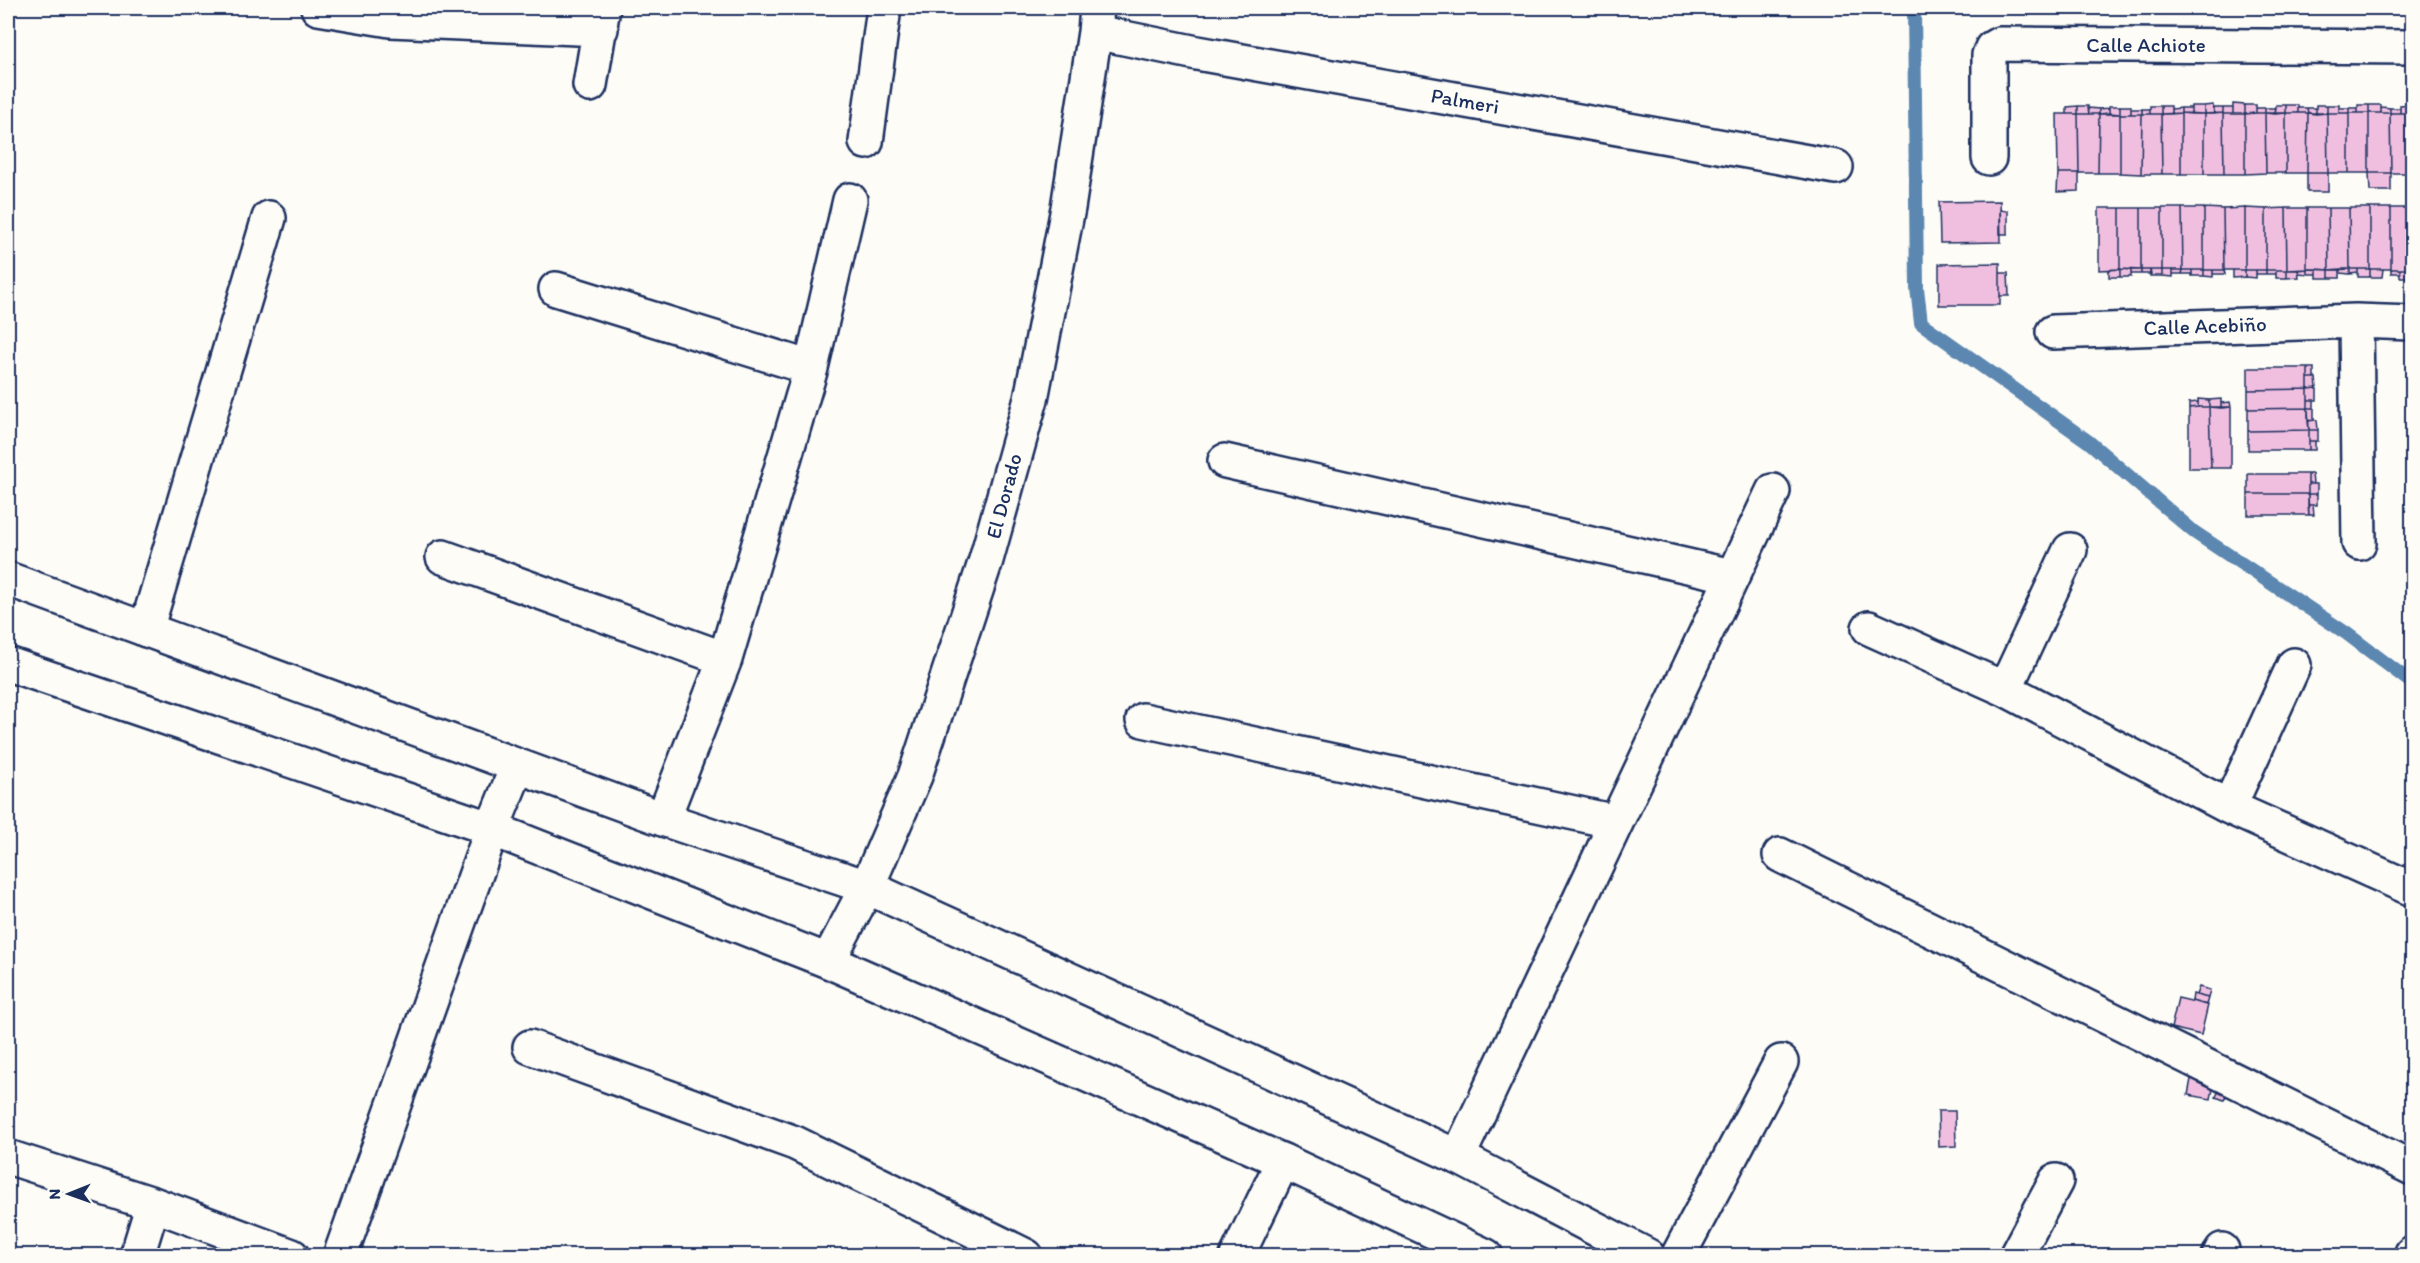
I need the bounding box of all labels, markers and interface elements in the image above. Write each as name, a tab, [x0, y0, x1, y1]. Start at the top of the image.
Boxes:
street label: Calle Achiote	[2086, 32, 2206, 57]
street label: Palmeri	[1429, 82, 1501, 119]
street label: Calle Acebiño	[2143, 311, 2267, 340]
street label: El Dorado	[980, 450, 1027, 541]
north arrow	[39, 1164, 99, 1224]
text: N	[45, 1189, 64, 1200]

